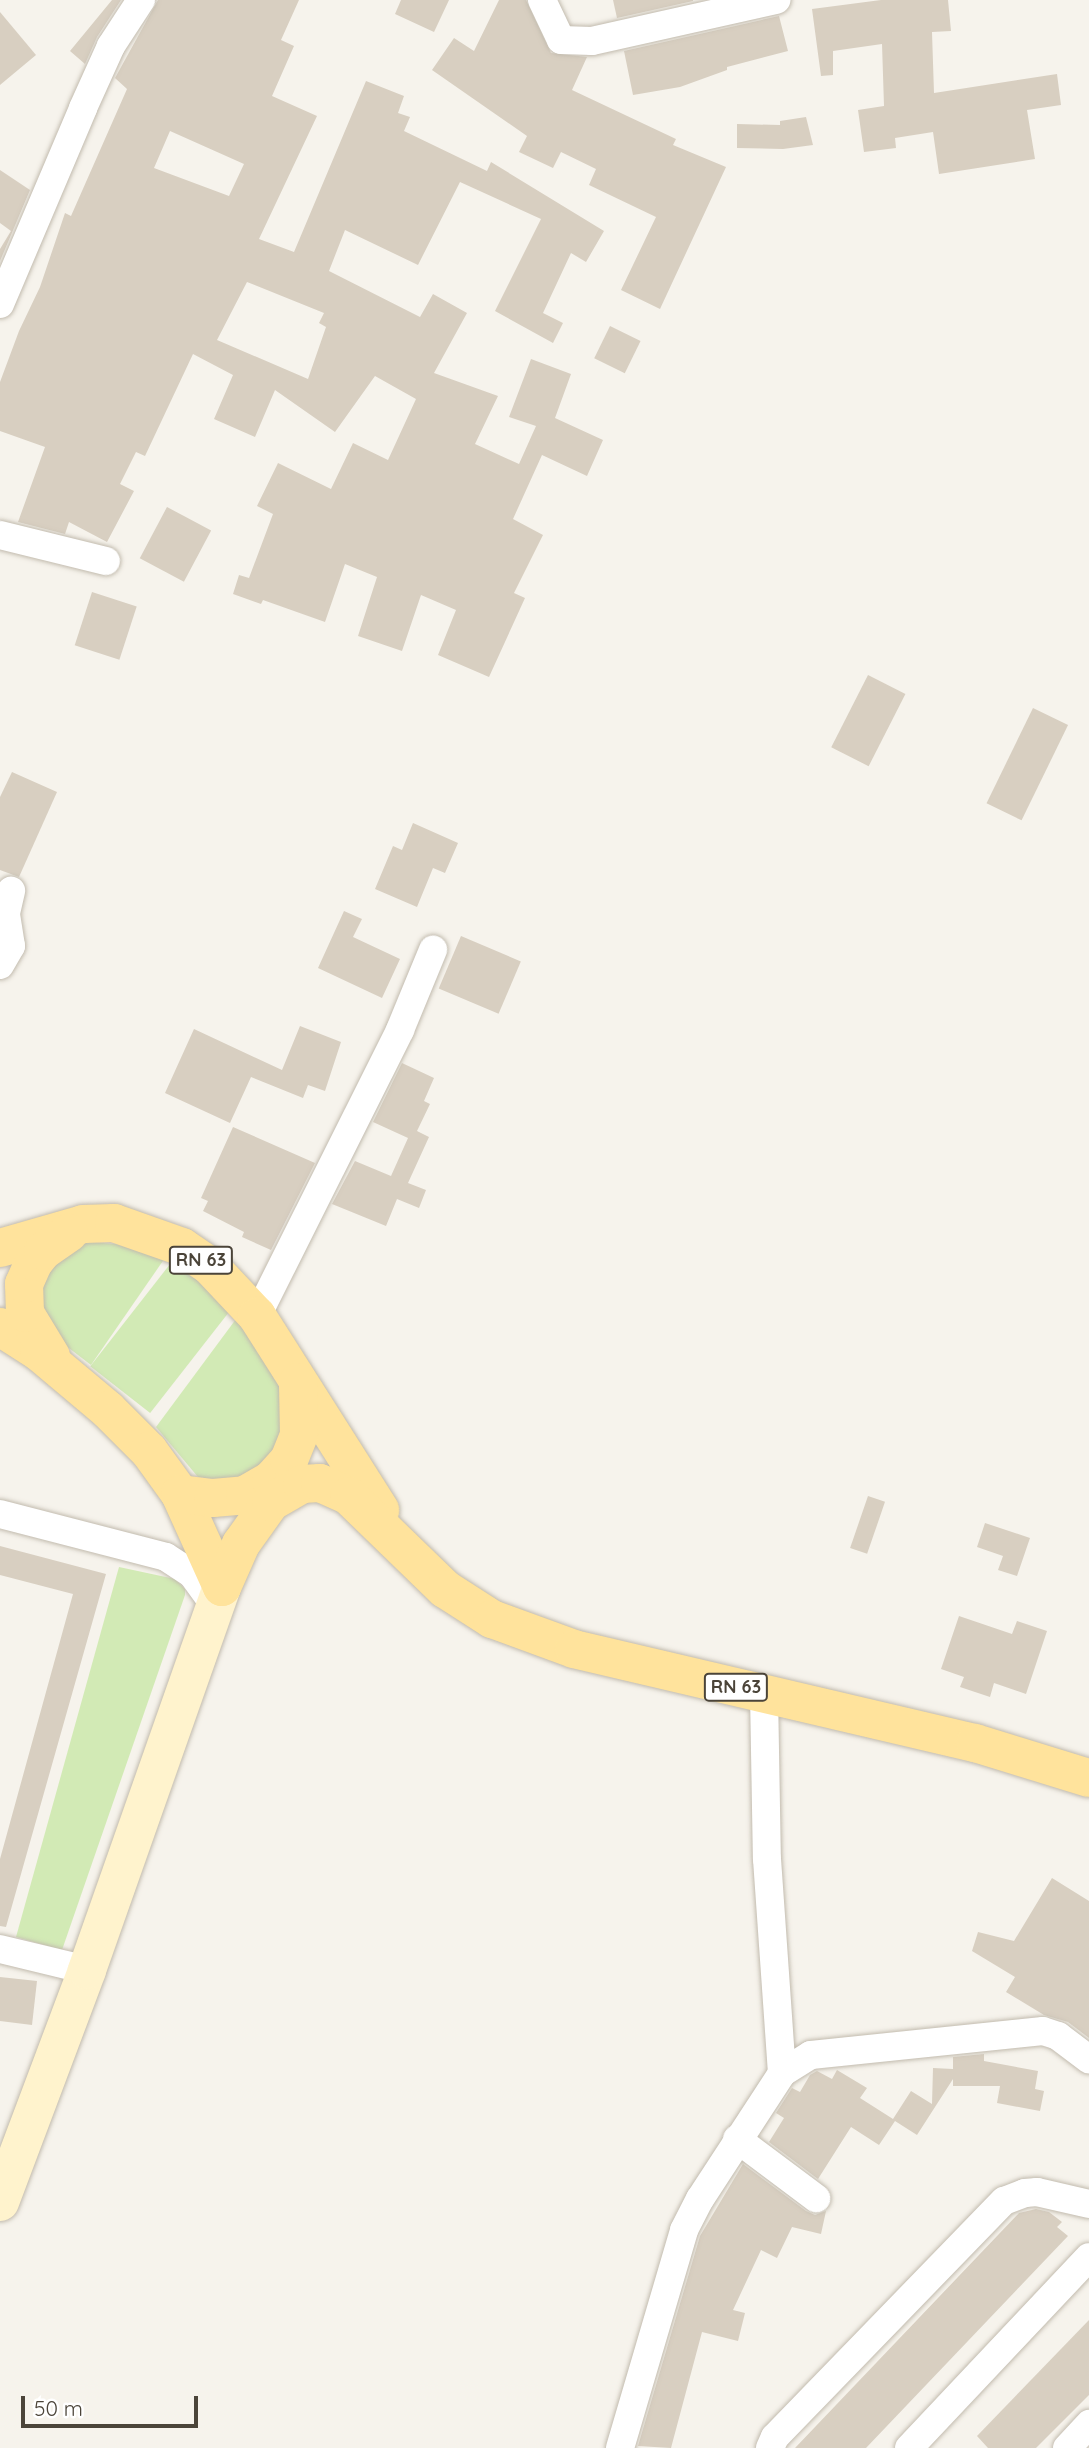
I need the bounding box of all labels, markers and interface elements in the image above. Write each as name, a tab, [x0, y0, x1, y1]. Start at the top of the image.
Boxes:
road number: RN 63	[168, 1246, 234, 1274]
road number: RN 63	[703, 1672, 769, 1702]
scale bar	[24, 2382, 201, 2426]
text: 50 m	[34, 2395, 83, 2421]

